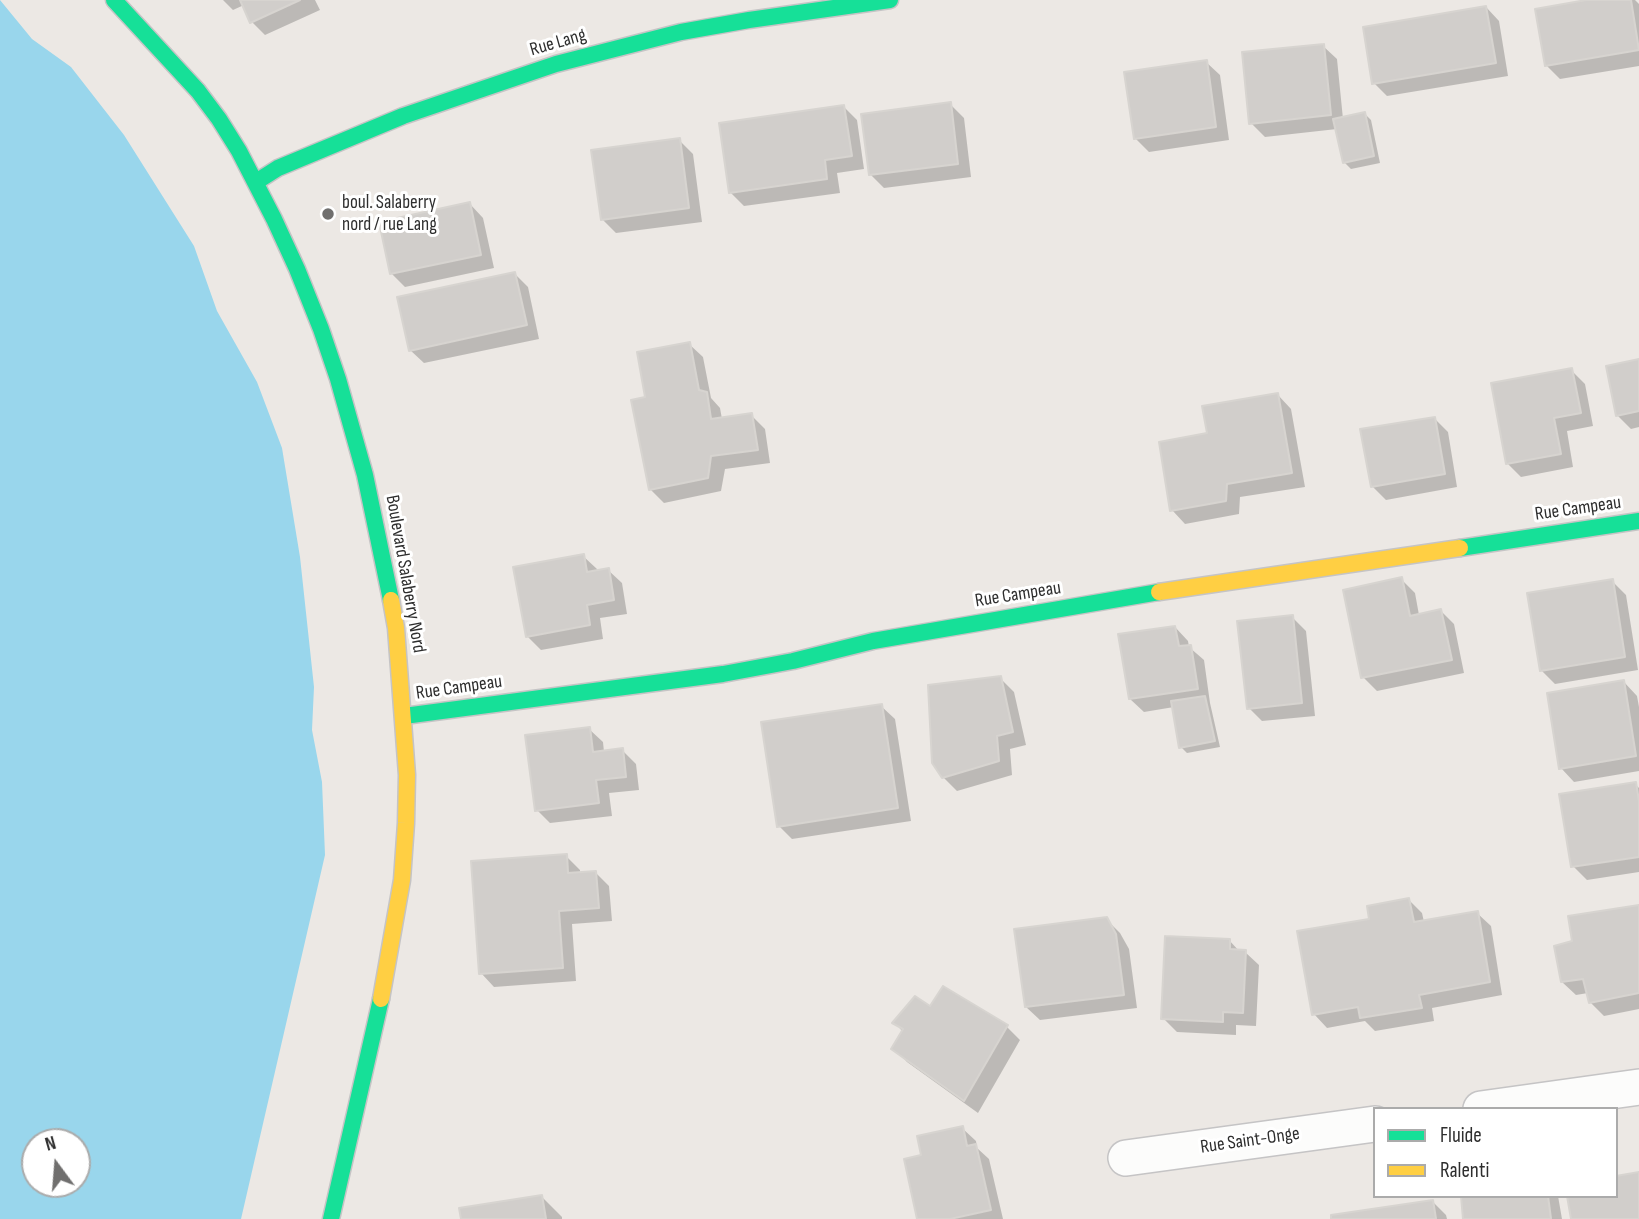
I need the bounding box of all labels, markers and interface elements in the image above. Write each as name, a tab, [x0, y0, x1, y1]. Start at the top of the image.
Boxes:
street label: Rue Lang	[527, 24, 589, 62]
place label: boul. Salaberry nord / rue Lang	[342, 192, 437, 236]
marker: boul. Salaberry nord / rue Lang	[320, 206, 336, 222]
street label: Rue Campeau	[1534, 492, 1622, 526]
street label: Boulevard Salaberry Nord	[380, 493, 430, 655]
street label: Rue Campeau	[973, 577, 1063, 613]
street label: Rue Campeau	[415, 671, 503, 705]
legend	[1373, 1107, 1618, 1198]
street label: Rue Saint-Onge	[1199, 1123, 1301, 1159]
text: Fluide	[1440, 1123, 1482, 1148]
north arrow	[21, 1128, 91, 1198]
text: N	[43, 1132, 59, 1157]
text: Ralenti	[1440, 1158, 1489, 1183]

